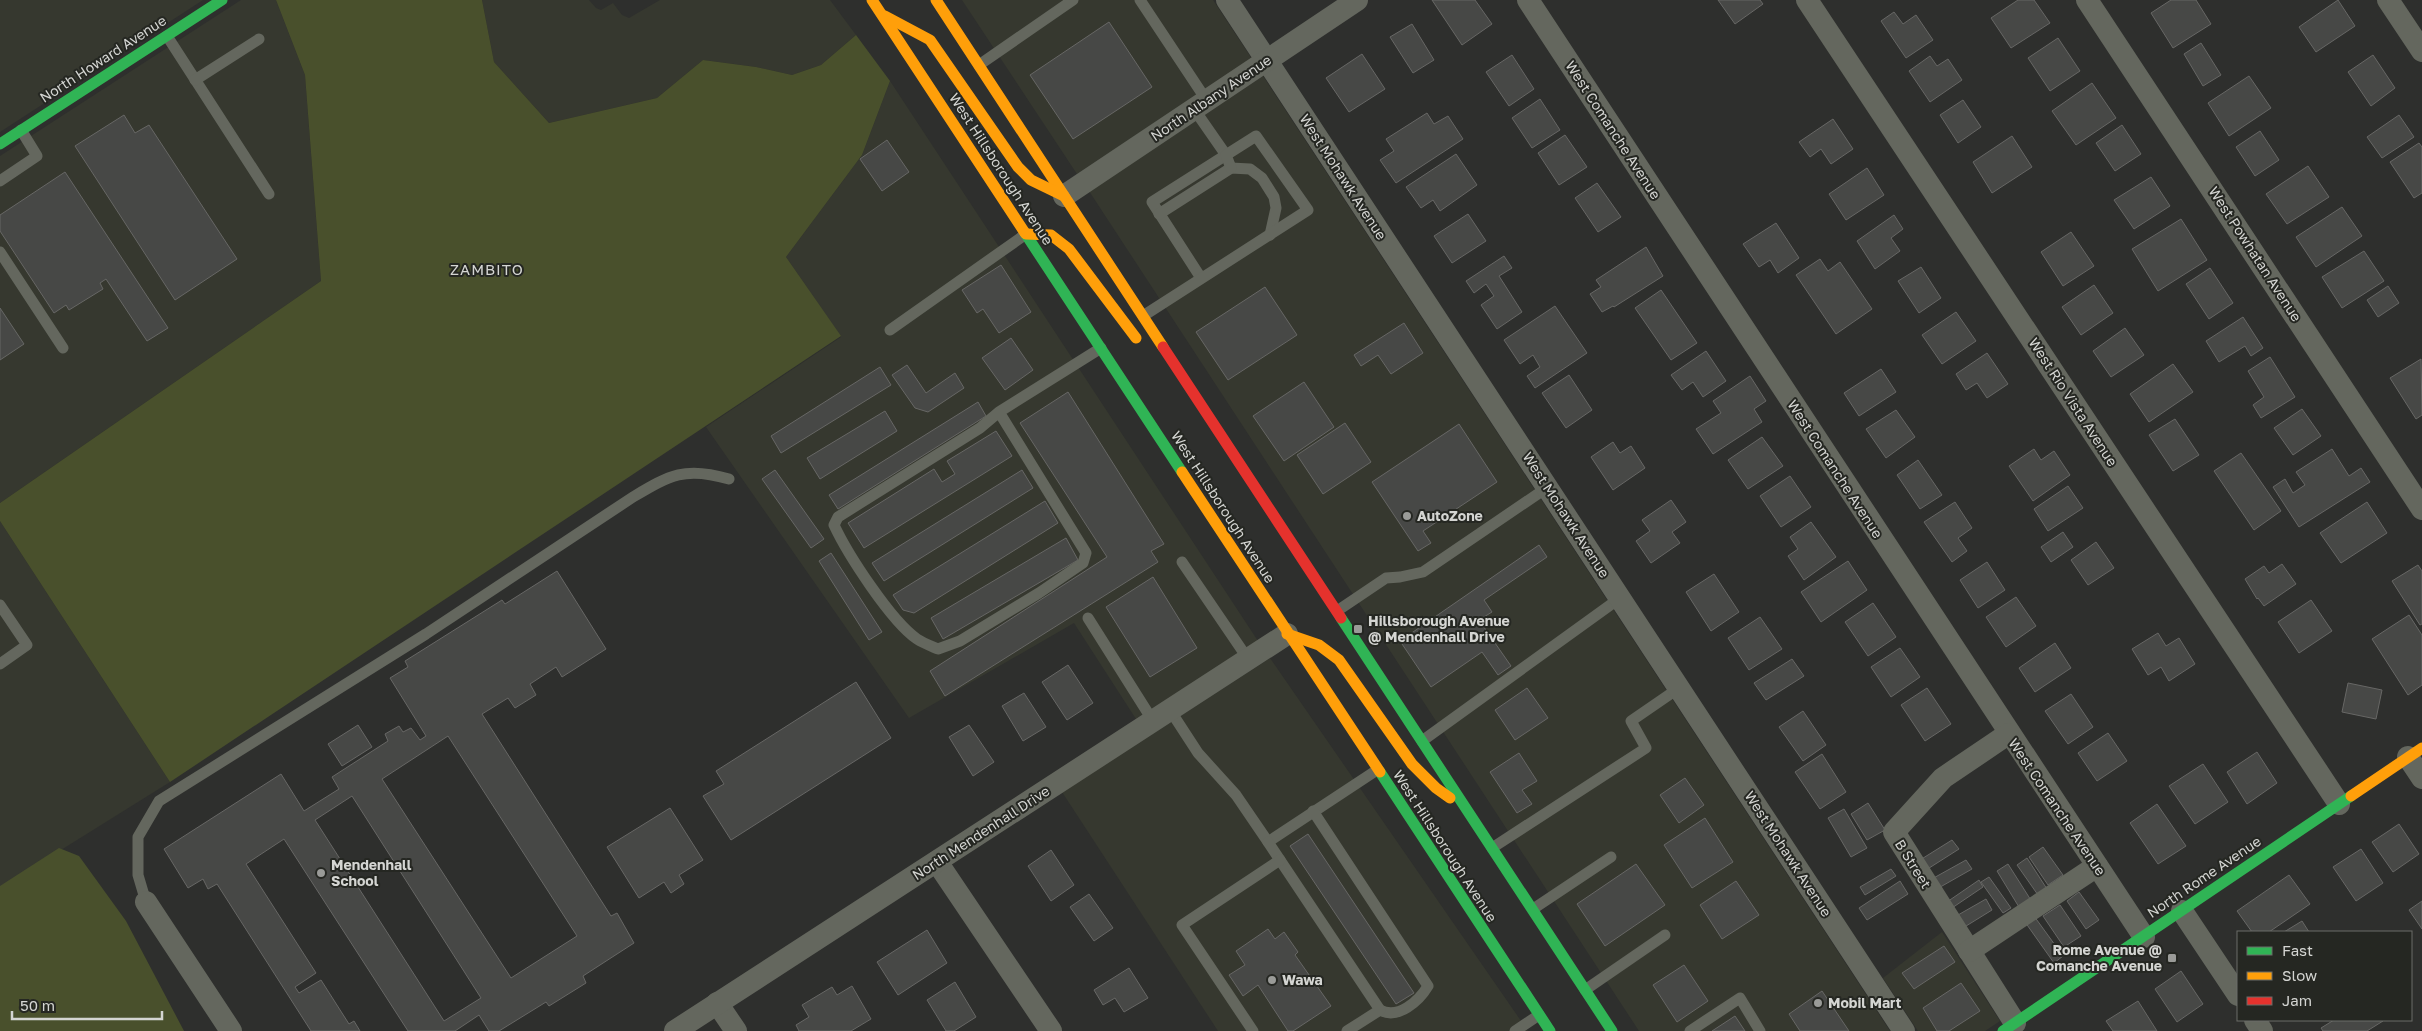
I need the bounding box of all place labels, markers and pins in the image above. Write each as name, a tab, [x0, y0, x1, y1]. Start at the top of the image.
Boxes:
place label: AutoZone	[1417, 507, 1483, 524]
marker: AutoZone	[1401, 510, 1413, 522]
place label: Hillsborough Avenue @ Mendenhall Drive	[1368, 612, 1510, 645]
marker: Hillsborough Avenue @ Mendenhall Drive	[1352, 623, 1364, 635]
place label: Mendenhall School	[331, 856, 412, 889]
marker: Mendenhall School	[315, 867, 327, 879]
place label: Rome Avenue @ Comanche Avenue	[2036, 941, 2162, 974]
marker: Rome Avenue @ Comanche Avenue	[2166, 952, 2178, 964]
place label: Wawa	[1282, 971, 1323, 988]
marker: Wawa	[1266, 974, 1278, 986]
place label: Mobil Mart	[1828, 994, 1902, 1011]
marker: Mobil Mart	[1812, 997, 1824, 1009]

